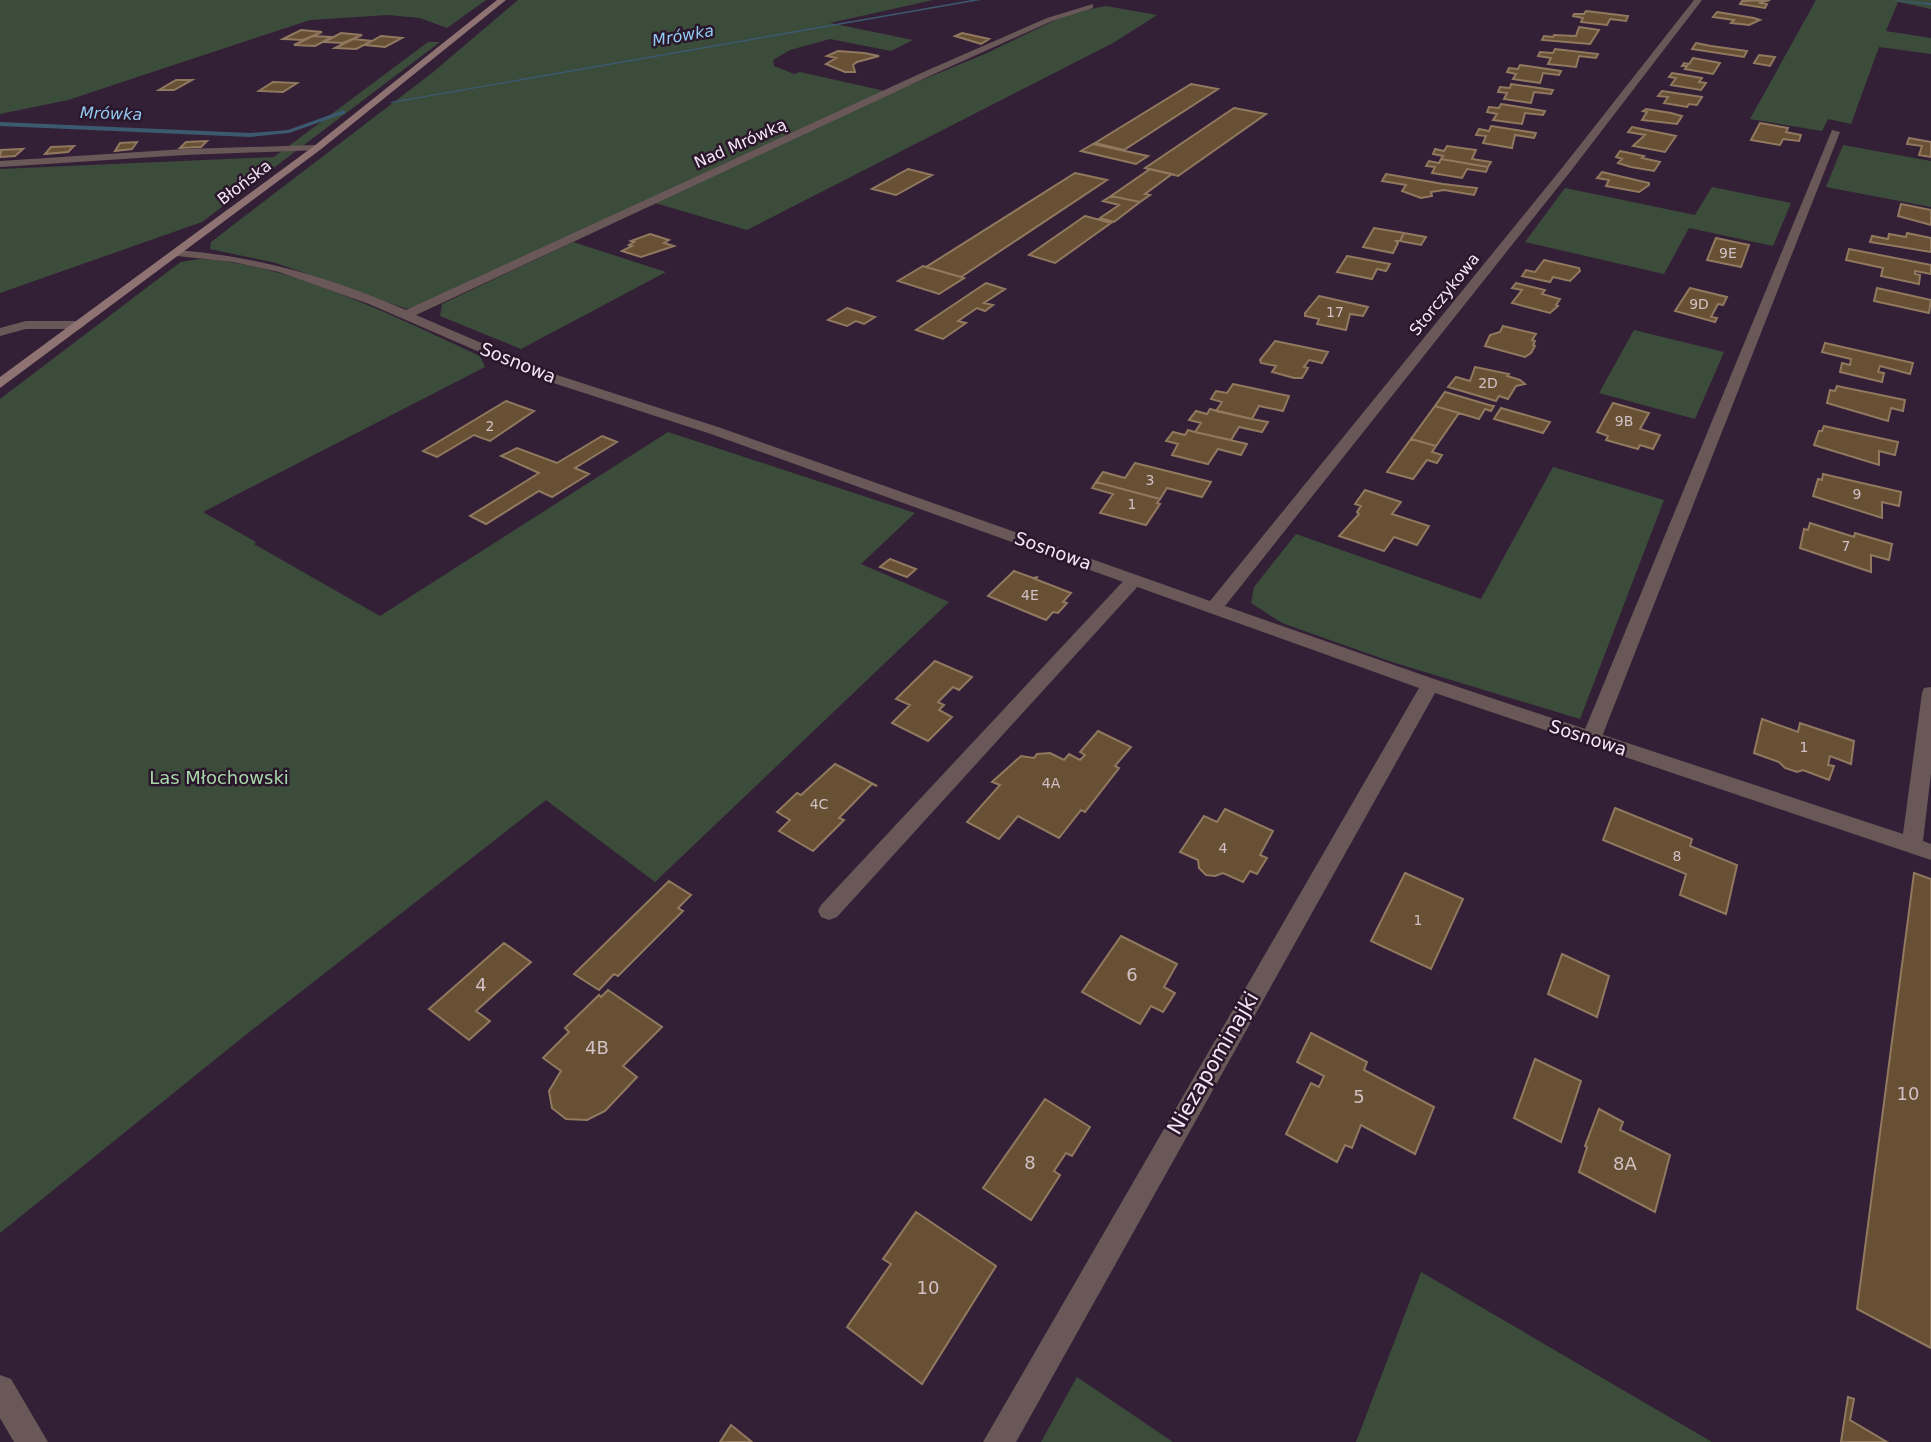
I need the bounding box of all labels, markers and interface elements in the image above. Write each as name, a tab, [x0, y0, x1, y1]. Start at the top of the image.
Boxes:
water label: Mrówka	[651, 21, 715, 50]
water label: Mrówka	[80, 103, 142, 124]
street label: Nad Mrówką	[691, 115, 789, 172]
street label: Błońska	[214, 156, 275, 209]
house number: 9E	[1719, 245, 1737, 261]
street label: Storczykowa	[1405, 249, 1483, 339]
house number: 9D	[1689, 296, 1709, 312]
house number: 17	[1326, 304, 1344, 320]
street label: Sosnowa	[477, 338, 559, 387]
house number: 2D	[1478, 375, 1498, 391]
house number: 9B	[1615, 413, 1633, 429]
house number: 2	[486, 418, 494, 434]
house number: 3	[1146, 472, 1154, 488]
house number: 9	[1853, 486, 1861, 502]
house number: 1	[1128, 496, 1136, 512]
street label: Sosnowa	[1012, 527, 1094, 574]
house number: 7	[1842, 538, 1850, 554]
house number: 4E	[1021, 587, 1039, 603]
street label: Sosnowa	[1547, 715, 1629, 760]
house number: 1	[1800, 739, 1808, 755]
park label: Las Młochowski	[149, 767, 289, 788]
house number: 4A	[1042, 775, 1061, 791]
house number: 4C	[810, 796, 829, 812]
house number: 4	[1219, 840, 1228, 856]
house number: 8	[1673, 848, 1681, 864]
house number: 1	[1414, 912, 1422, 928]
house number: 6	[1126, 964, 1138, 985]
house number: 4	[475, 974, 487, 995]
street label: Niezapominajki	[1162, 987, 1264, 1139]
house number: 4B	[585, 1037, 609, 1058]
house number: 10	[1897, 1083, 1919, 1104]
house number: 5	[1353, 1086, 1365, 1107]
house number: 8	[1024, 1152, 1036, 1173]
house number: 8A	[1613, 1153, 1638, 1174]
house number: 10	[917, 1277, 939, 1298]

